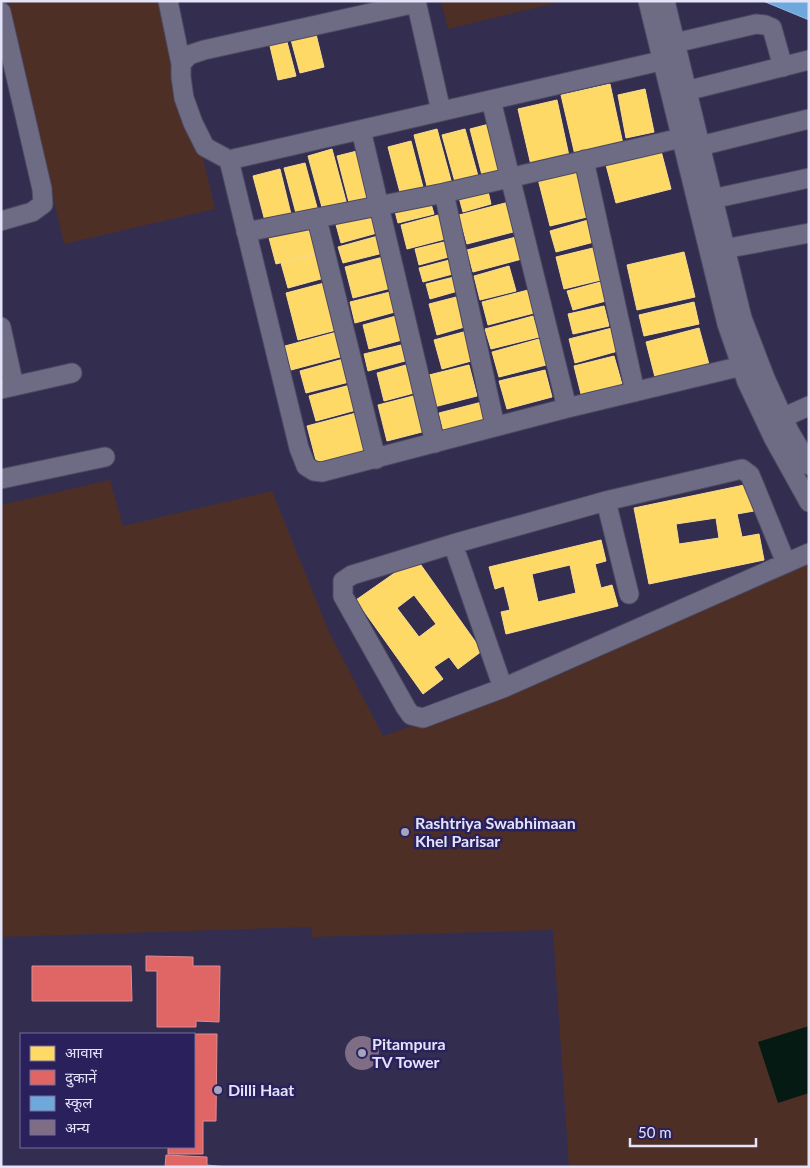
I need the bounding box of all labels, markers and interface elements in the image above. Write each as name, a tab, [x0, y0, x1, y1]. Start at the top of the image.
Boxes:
place label: Rashtriya Swabhimaan Khel Parisar	[415, 813, 576, 850]
marker: Rashtriya Swabhimaan Khel Parisar	[399, 826, 411, 838]
legend	[20, 1033, 195, 1148]
place label: Pitampura TV Tower	[372, 1034, 446, 1071]
text: आवास	[65, 1043, 104, 1061]
marker: Pitampura TV Tower	[356, 1047, 368, 1059]
text: दुकानें	[65, 1068, 97, 1088]
place label: Dilli Haat	[228, 1080, 294, 1099]
marker: Dilli Haat	[212, 1084, 224, 1096]
text: स्कूल	[65, 1093, 93, 1113]
scale bar	[630, 1116, 756, 1148]
text: अन्य	[65, 1118, 90, 1136]
text: 50 m	[638, 1123, 672, 1141]

